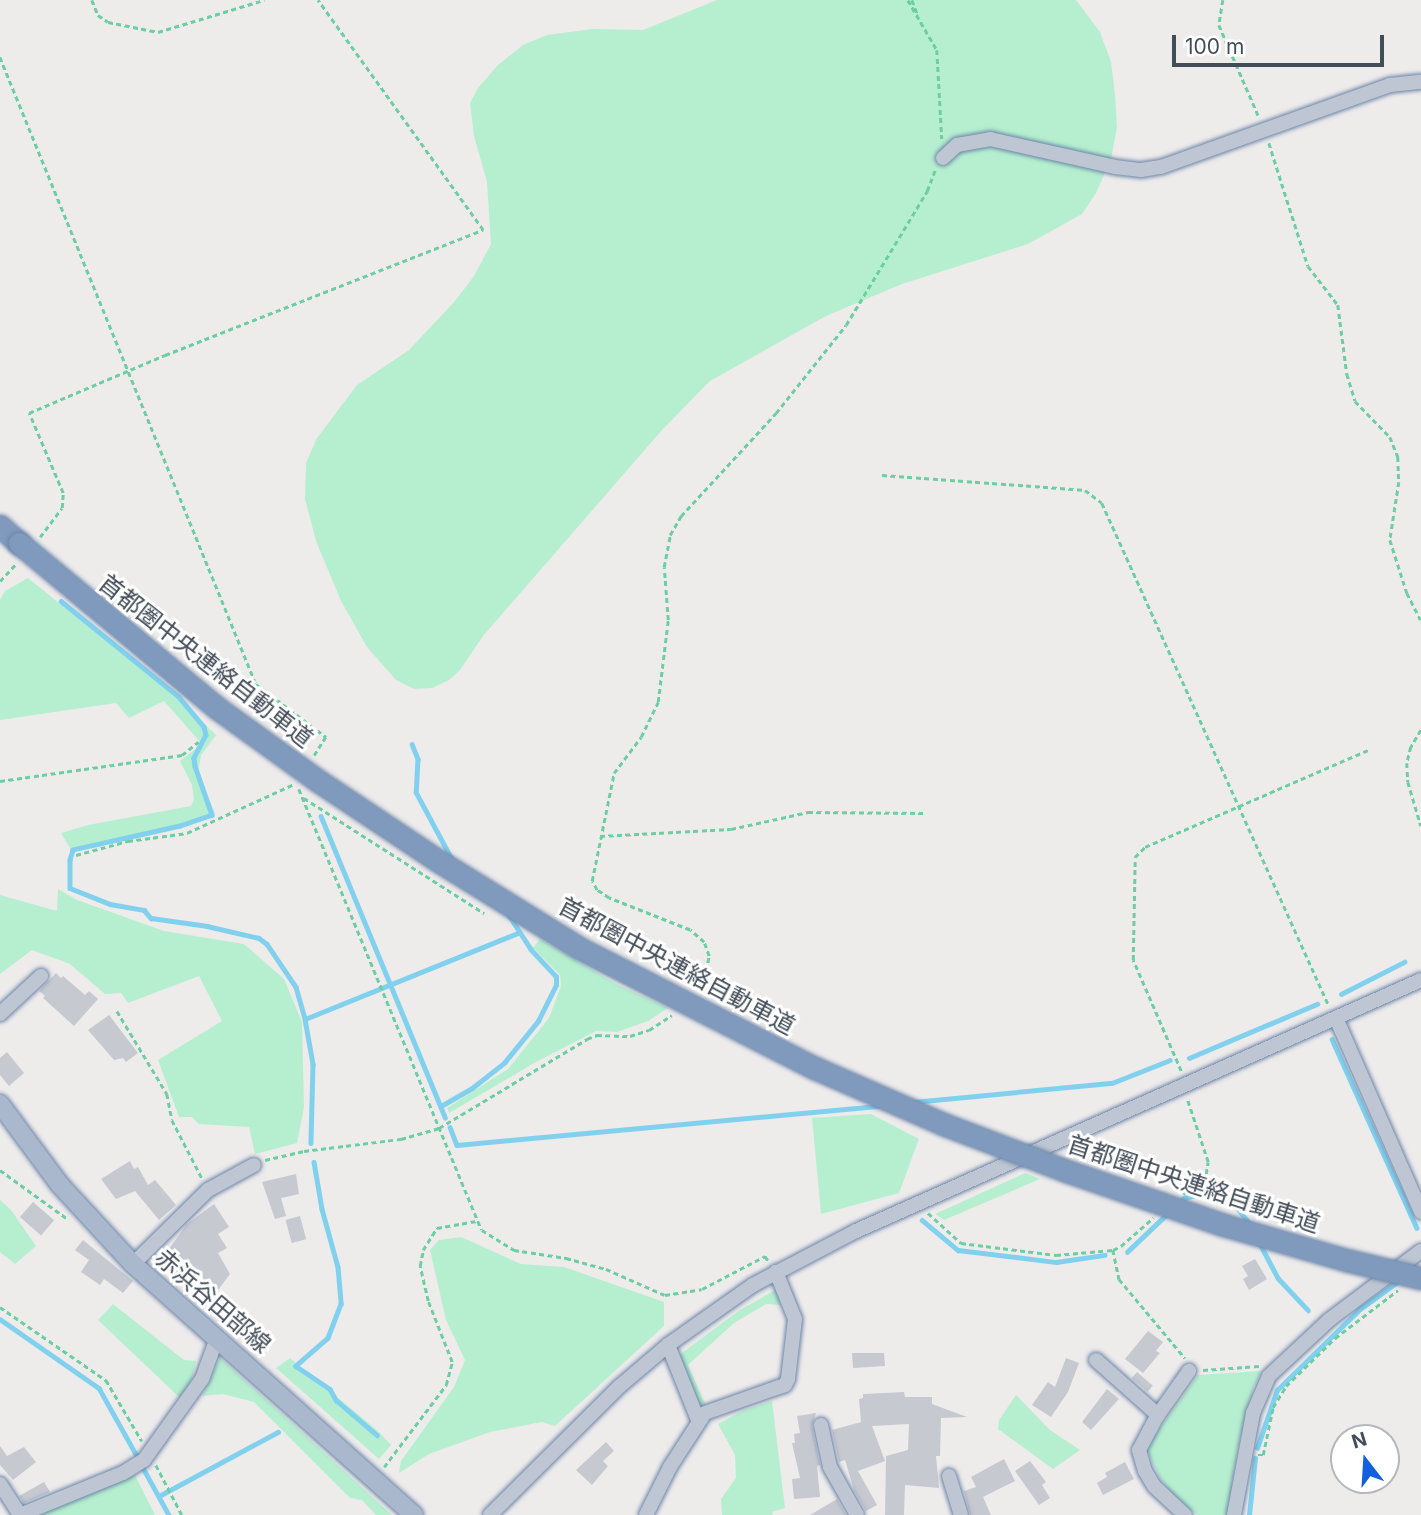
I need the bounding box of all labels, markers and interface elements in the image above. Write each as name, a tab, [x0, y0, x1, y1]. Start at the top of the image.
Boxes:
scale bar	[1176, 21, 1388, 65]
text: 100 m	[1185, 34, 1244, 59]
street label: 首都圏中央連絡自動車道	[93, 568, 319, 754]
street label: 首都圏中央連絡自動車道	[554, 891, 800, 1041]
street label: 首都圏中央連絡自動車道	[1064, 1130, 1324, 1238]
street label: 赤浜谷田部線	[149, 1243, 277, 1359]
north arrow	[1330, 1424, 1400, 1494]
text: N	[1349, 1427, 1370, 1453]

